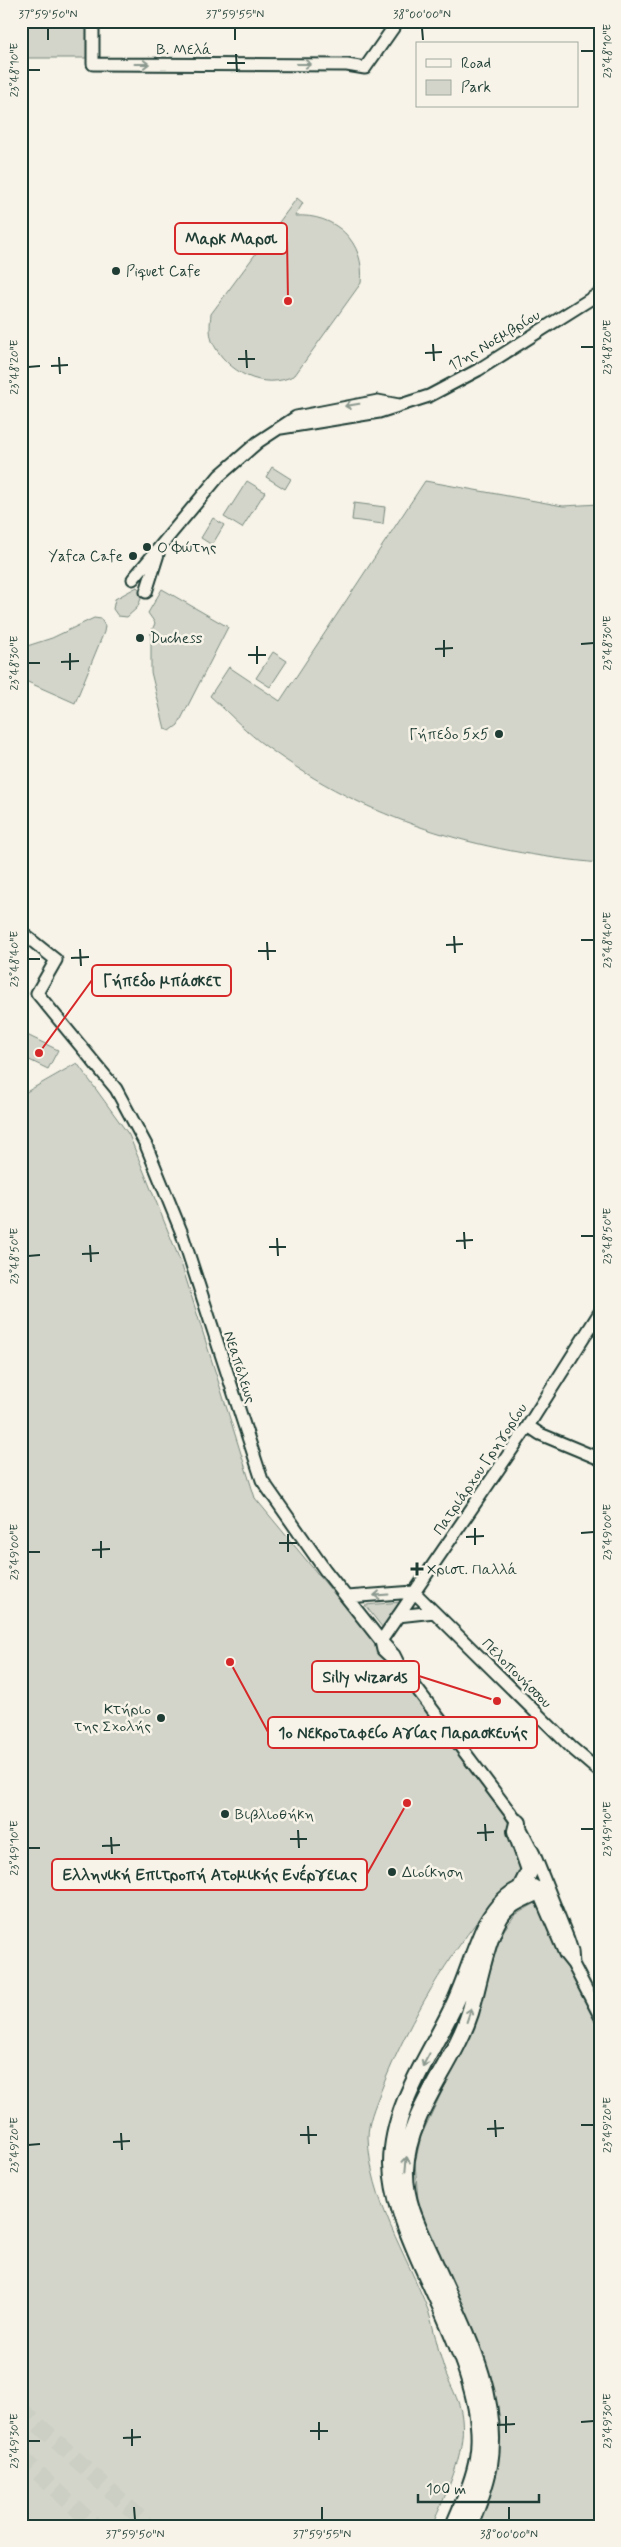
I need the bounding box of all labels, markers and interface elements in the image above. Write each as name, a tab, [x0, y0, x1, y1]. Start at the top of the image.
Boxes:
text: 37°59'50"N	[19, 7, 77, 23]
text: 37°59'55"N	[206, 7, 264, 23]
text: 38°00'00"N	[393, 7, 451, 23]
text: 23°48'10"E	[600, 24, 616, 78]
street label: Β. Μελά	[156, 40, 212, 60]
legend	[416, 42, 578, 108]
text: 23°48'10"E	[7, 43, 23, 97]
text: Road	[461, 54, 491, 74]
one-way arrow	[133, 59, 149, 69]
one-way arrow	[296, 60, 312, 69]
text: Park	[461, 78, 491, 98]
callout: Μαρκ Μαρσι	[175, 223, 287, 254]
text: Μαρκ Μαρσι	[185, 229, 278, 250]
place label: Piquet Cafe	[126, 262, 201, 282]
marker: Piquet Cafe	[110, 265, 122, 277]
street label: 17ης Νοεμβρίου	[445, 305, 544, 376]
text: 23°48'20"E	[600, 319, 616, 375]
text: 23°48'20"E	[7, 339, 23, 395]
one-way arrow	[345, 400, 361, 410]
place label: Ο Φώτης	[157, 538, 217, 558]
marker: Ο Φώτης	[141, 541, 153, 553]
place label: Yafca Cafe	[48, 547, 123, 567]
marker: Yafca Cafe	[127, 550, 139, 562]
text: 23°48'30"E	[600, 616, 616, 670]
place label: Duchess	[150, 629, 203, 649]
marker: Duchess	[134, 632, 146, 644]
text: 23°48'30"E	[7, 636, 23, 690]
place label: Γήπεδο 5x5	[409, 725, 489, 745]
marker: Γήπεδο 5x5	[493, 728, 505, 740]
text: 23°48'40"E	[600, 912, 616, 968]
text: 23°48'40"E	[7, 931, 23, 987]
callout: Γήπεδο μπάσκετ	[92, 965, 231, 996]
text: Γήπεδο μπάσκετ	[103, 971, 222, 992]
text: 23°48'50"E	[600, 1208, 616, 1264]
text: 23°48'50"E	[7, 1228, 23, 1284]
street label: Νεαπόλεως	[218, 1329, 260, 1406]
street label: Πατριάρχου Γρηγορίου	[429, 1399, 533, 1539]
text: 23°49'00"E	[600, 1504, 616, 1560]
text: 23°49'00"E	[7, 1524, 23, 1580]
place label: Χριστ. Παλλά	[427, 1560, 518, 1580]
marker: Χριστ. Παλλά	[411, 1563, 423, 1575]
one-way arrow	[373, 1590, 389, 1600]
street label: Πελοπονήσσου	[477, 1634, 556, 1713]
callout: Silly Wizards	[312, 1661, 419, 1692]
text: Silly Wizards	[322, 1667, 408, 1688]
place label: Κτήριο της Σχολής	[73, 1700, 151, 1737]
marker: Κτήριο της Σχολής	[155, 1712, 167, 1724]
callout: 1ο Νεκροταφείο Αγίας Παρασκευής	[268, 1717, 537, 1748]
text: 1ο Νεκροταφείο Αγίας Παρασκευής	[278, 1723, 528, 1744]
text: 23°49'10"E	[600, 1801, 616, 1857]
place label: Βιβλιοθήκη	[235, 1805, 314, 1825]
marker: Βιβλιοθήκη	[219, 1808, 231, 1820]
text: 23°49'10"E	[7, 1820, 23, 1876]
callout: Ελληνική Επιτροπή Ατομικής Ενέργειας	[52, 1859, 367, 1890]
place label: Διοίκηση	[402, 1863, 463, 1883]
text: Ελληνική Επιτροπή Ατομικής Ενέργειας	[63, 1864, 357, 1886]
marker: Διοίκηση	[386, 1866, 398, 1878]
one-way arrow	[465, 2008, 474, 2023]
one-way arrow	[421, 2052, 431, 2067]
text: 23°49'20"E	[600, 2097, 616, 2153]
text: 23°49'20"E	[7, 2117, 23, 2173]
one-way arrow	[401, 2156, 411, 2172]
text: 23°49'30"E	[600, 2393, 616, 2449]
text: 23°49'30"E	[7, 2413, 23, 2469]
scale bar	[418, 2472, 540, 2504]
text: 100 m	[426, 2480, 466, 2500]
text: 37°59'50"N	[106, 2527, 164, 2543]
text: 37°59'55"N	[293, 2527, 351, 2543]
text: 38°00'00"N	[480, 2527, 538, 2543]

